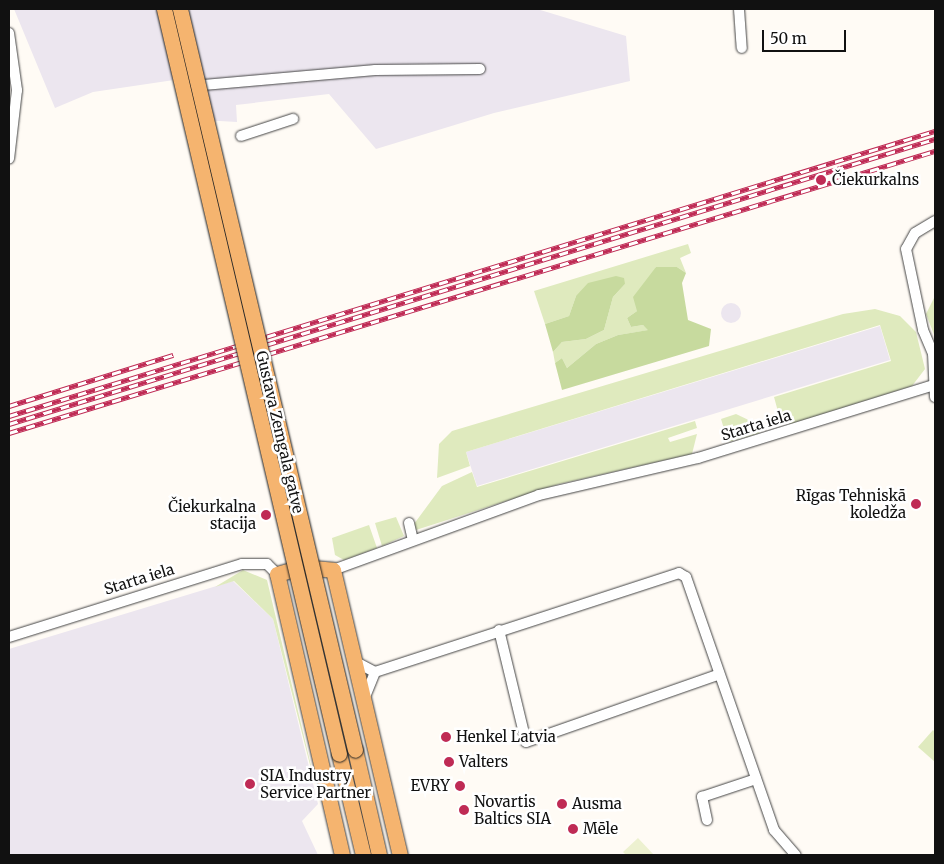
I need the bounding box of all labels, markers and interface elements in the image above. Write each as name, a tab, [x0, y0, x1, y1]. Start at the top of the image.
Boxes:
scale bar	[764, 20, 848, 52]
text: 50 m	[770, 29, 807, 48]
place label: Čiekurkalns	[832, 171, 919, 189]
marker: Čiekurkalns	[814, 173, 828, 187]
street label: Gustava Zemgala gatve	[253, 349, 307, 515]
street label: Starta iela	[719, 406, 793, 444]
place label: Rīgas Tehniskā koledža	[796, 486, 906, 521]
place label: Čiekurkalna stacija	[168, 497, 256, 532]
marker: Rīgas Tehniskā koledža	[910, 498, 922, 510]
marker: Čiekurkalna stacija	[260, 509, 272, 521]
street label: Starta iela	[102, 560, 176, 598]
place label: Henkel Latvia	[456, 728, 556, 746]
marker: Henkel Latvia	[440, 731, 452, 743]
place label: Valters	[459, 753, 508, 771]
marker: Valters	[443, 756, 455, 768]
place label: SIA Industry Service Partner	[260, 766, 371, 801]
place label: EVRY	[411, 777, 450, 795]
marker: SIA Industry Service Partner	[244, 778, 256, 790]
marker: EVRY	[454, 780, 466, 792]
place label: Novartis Baltics SIA	[474, 792, 551, 827]
place label: Ausma	[572, 795, 622, 813]
marker: Ausma	[556, 798, 568, 810]
marker: Novartis Baltics SIA	[458, 804, 470, 816]
place label: Mēle	[583, 820, 618, 838]
marker: Mēle	[567, 823, 579, 835]

